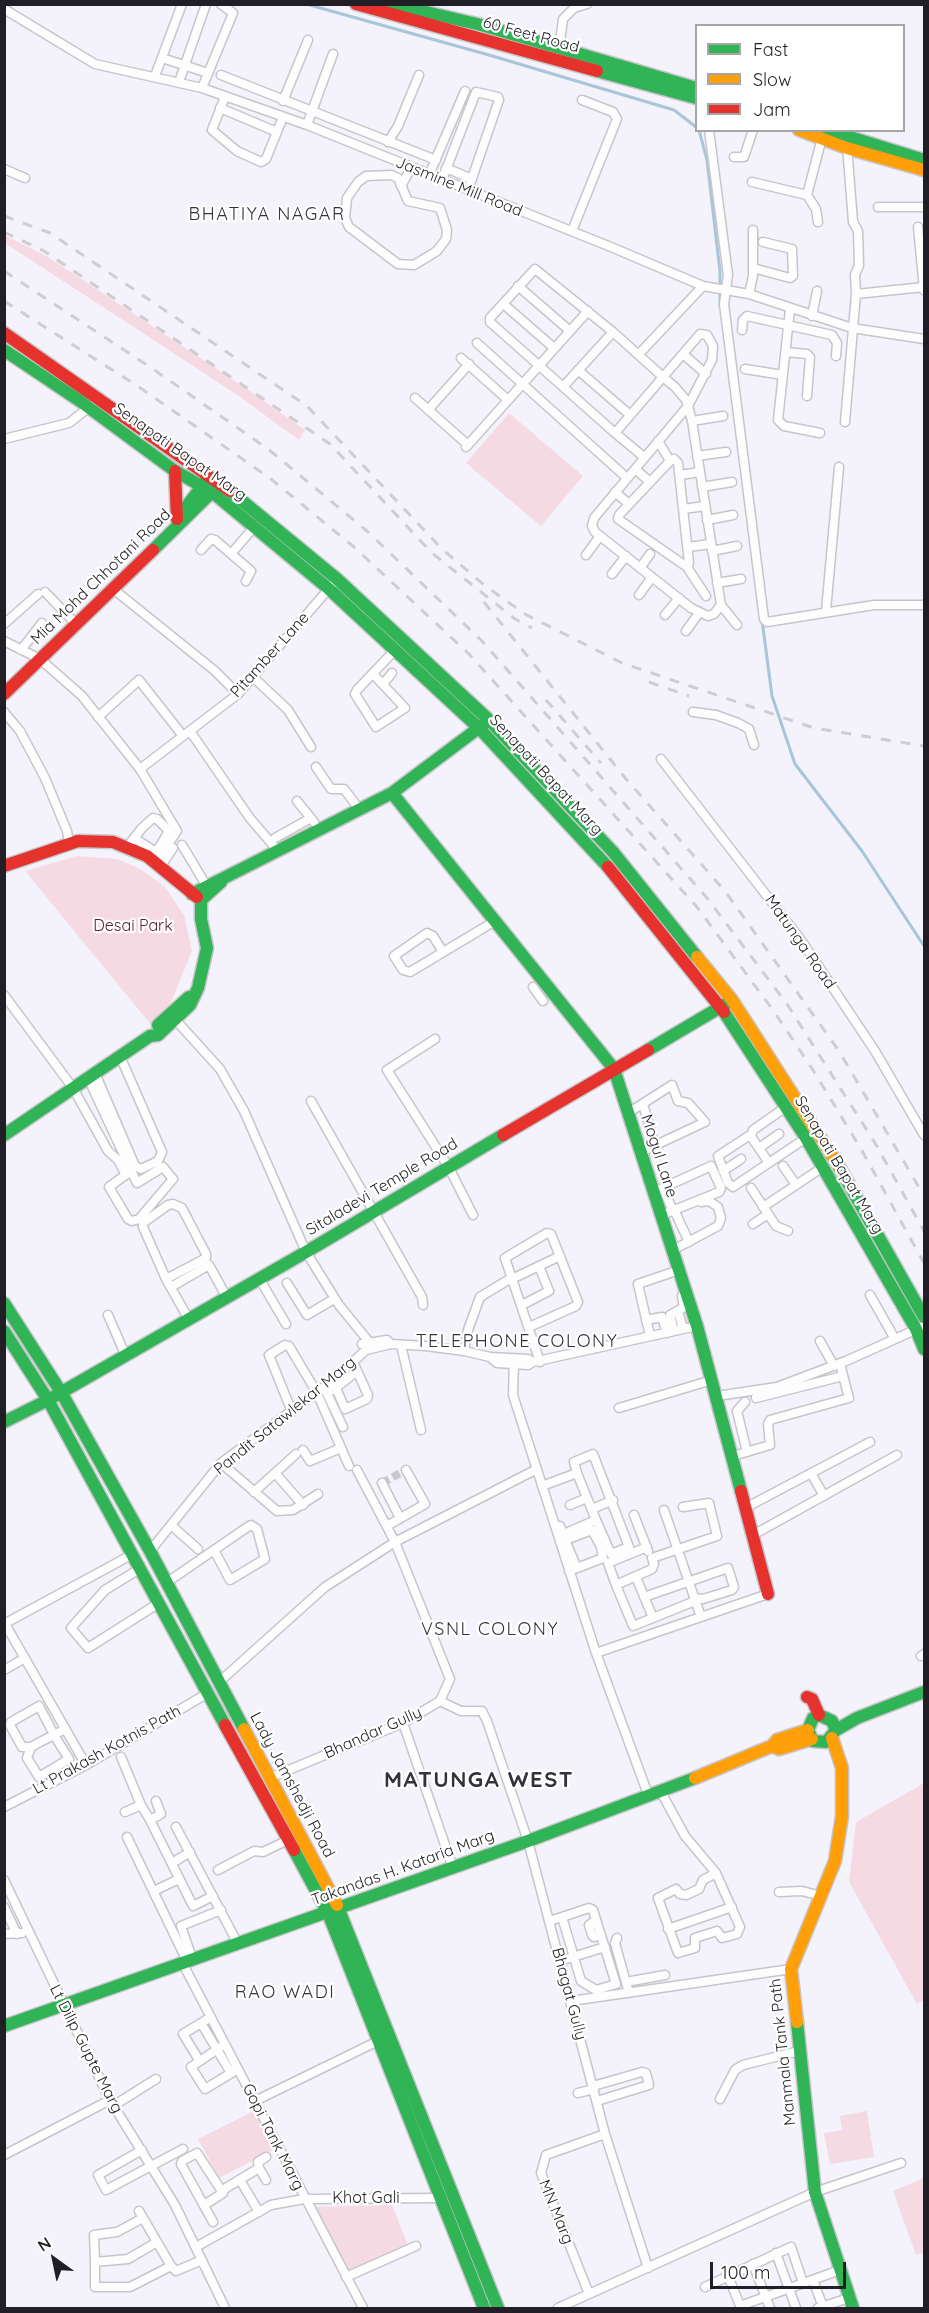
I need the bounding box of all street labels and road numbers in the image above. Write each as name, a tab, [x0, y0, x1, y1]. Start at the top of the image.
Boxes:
street label: 60 Feet Road	[481, 13, 581, 57]
street label: Jasmine Mill Road	[393, 153, 525, 221]
street label: Senapati Bapat Marg	[110, 399, 250, 505]
street label: Mia Mohd Chhotani Road	[27, 505, 175, 649]
street label: Pitamber Lane	[227, 608, 313, 702]
street label: Senapati Bapat Marg	[485, 711, 607, 839]
street label: Matunga Road	[760, 891, 840, 993]
street label: Senapati Bapat Marg	[790, 1092, 888, 1238]
street label: Mogul Lane	[637, 1112, 681, 1200]
street label: Sitaladevi Temple Road	[303, 1134, 461, 1240]
street label: Pandit Satawlekar Marg	[210, 1353, 360, 1479]
street label: Lt Prakash Kotnis Path	[30, 1701, 184, 1799]
street label: Bhandar Gully	[321, 1703, 425, 1763]
street label: Lady Jamshedji Road	[246, 1709, 338, 1861]
street label: Takandas H. Kataria Marg	[309, 1826, 497, 1910]
street label: Bhagat Gully	[547, 1946, 591, 2042]
street label: Manmala Tank Path	[766, 1977, 800, 2127]
street label: Lt Dilip Gupte Marg	[45, 1981, 127, 2117]
street label: Gopi Tank Marg	[238, 2081, 308, 2193]
street label: MN Marg	[534, 2177, 578, 2247]
street label: Khot Gali	[332, 2188, 400, 2208]

